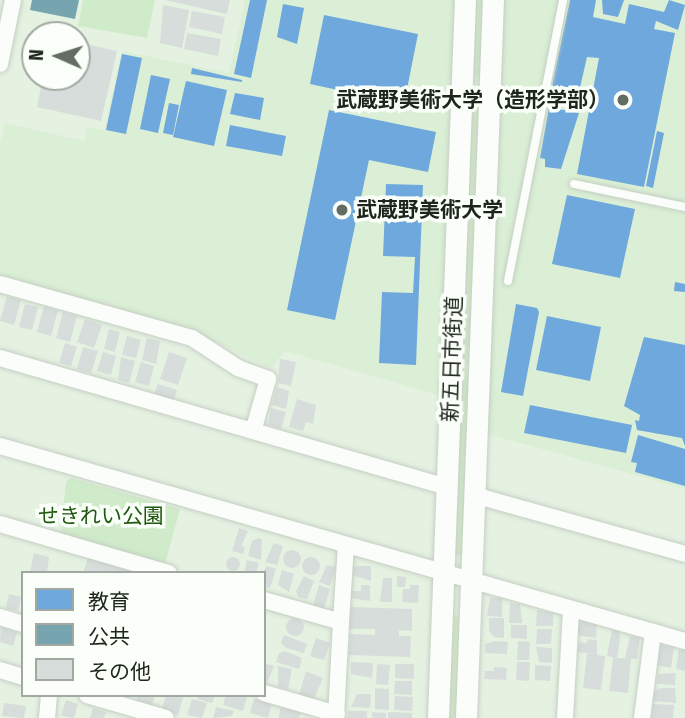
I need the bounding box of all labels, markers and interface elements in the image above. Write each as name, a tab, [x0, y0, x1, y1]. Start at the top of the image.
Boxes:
north arrow	[21, 21, 91, 91]
text: N	[25, 49, 48, 61]
place label: 武蔵野美術大学（造形学部）	[336, 87, 609, 113]
marker: 武蔵野美術大学（造形学部）	[615, 92, 631, 108]
place label: 武蔵野美術大学	[356, 197, 503, 223]
marker: 武蔵野美術大学	[334, 202, 350, 218]
street label: 新五日市街道	[437, 296, 467, 422]
park label: せきれい公園	[38, 503, 164, 529]
legend	[21, 571, 266, 697]
text: 教育	[88, 589, 130, 615]
text: 公共	[88, 624, 130, 650]
text: その他	[88, 659, 151, 685]

